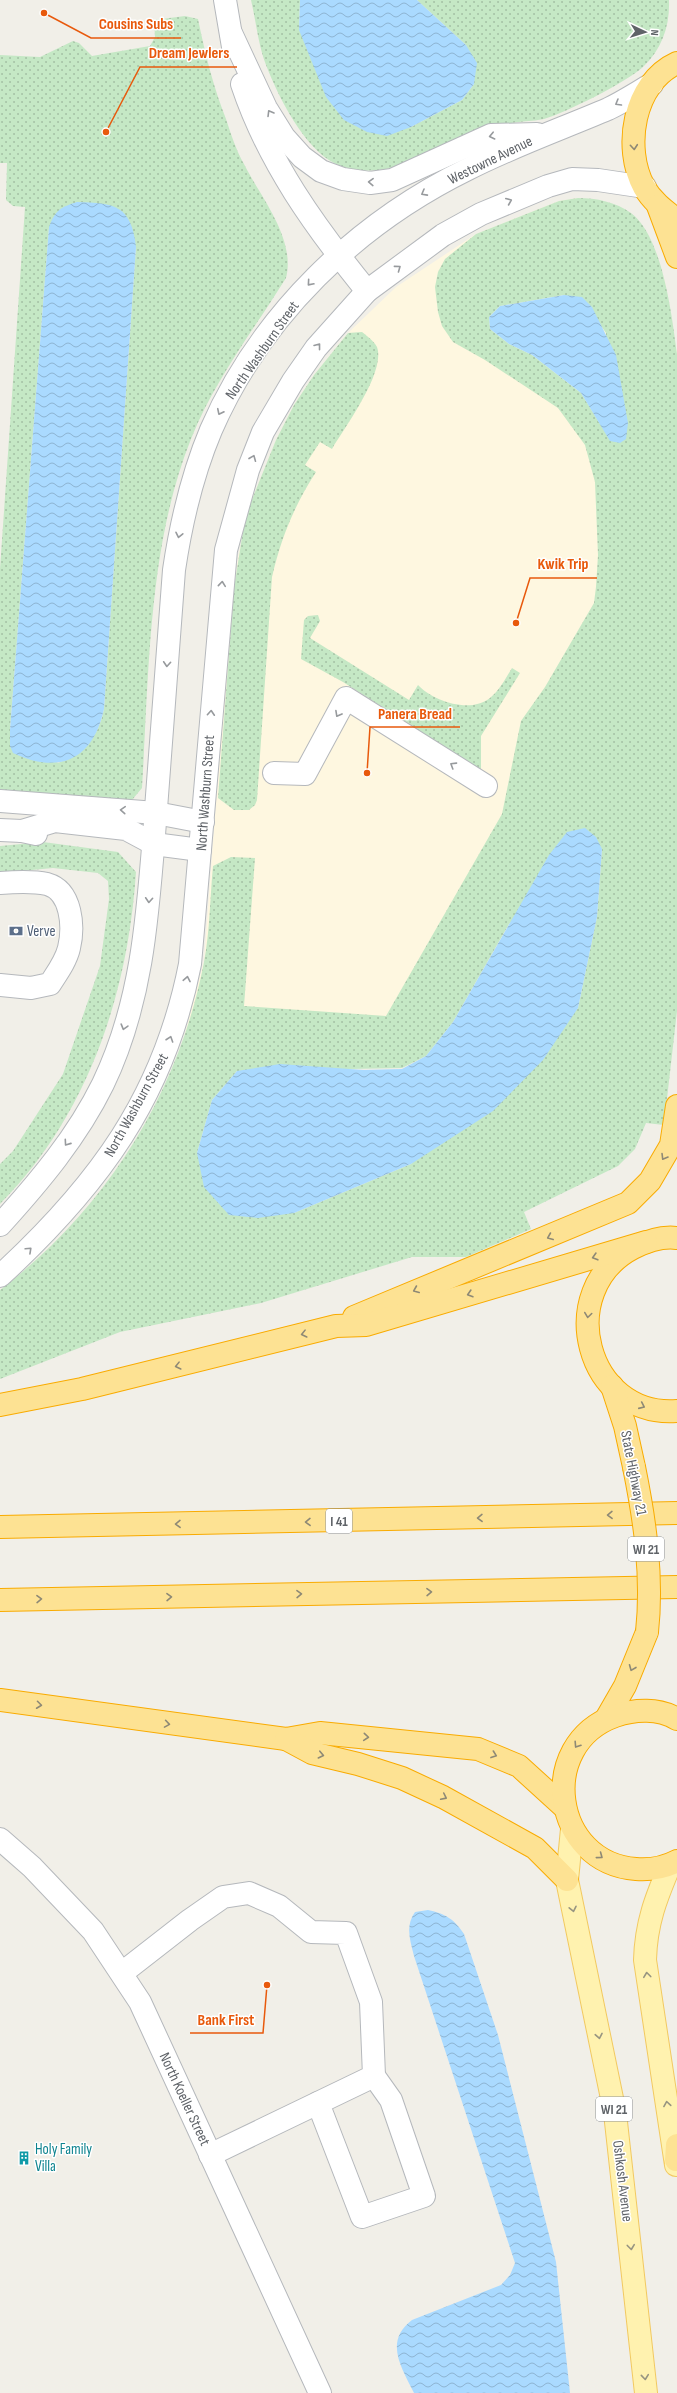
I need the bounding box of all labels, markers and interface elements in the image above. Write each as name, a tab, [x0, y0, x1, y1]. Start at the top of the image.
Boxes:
callout: Cousins Subs	[91, 10, 181, 38]
north arrow	[625, 12, 665, 52]
text: Cousins Subs	[99, 15, 173, 34]
text: N	[648, 29, 661, 36]
callout: Dream Jewlers	[140, 39, 237, 67]
text: Dream Jewlers	[149, 44, 229, 63]
one-way arrow	[615, 99, 622, 106]
one-way arrow	[267, 110, 274, 117]
one-way arrow	[488, 131, 495, 140]
street label: Westowne Avenue	[445, 132, 535, 189]
one-way arrow	[629, 144, 638, 150]
one-way arrow	[368, 178, 374, 187]
one-way arrow	[421, 188, 428, 195]
one-way arrow	[506, 198, 513, 206]
one-way arrow	[394, 266, 401, 273]
one-way arrow	[308, 278, 315, 285]
street label: North Washburn Street	[221, 297, 304, 403]
one-way arrow	[313, 344, 320, 351]
one-way arrow	[217, 407, 225, 415]
one-way arrow	[248, 455, 256, 462]
one-way arrow	[176, 532, 184, 538]
callout: Kwik Trip	[530, 550, 597, 578]
text: Kwik Trip	[538, 555, 588, 574]
one-way arrow	[218, 581, 227, 587]
one-way arrow	[163, 661, 172, 667]
callout: Panera Bread	[370, 699, 460, 727]
text: Panera Bread	[378, 705, 452, 724]
one-way arrow	[207, 710, 216, 717]
one-way arrow	[335, 710, 342, 717]
street label: North Washburn Street	[192, 734, 219, 852]
one-way arrow	[450, 762, 457, 770]
one-way arrow	[120, 806, 126, 815]
one-way arrow	[145, 897, 154, 903]
place label: Verve	[27, 922, 55, 941]
bank icon: Verve	[8, 923, 24, 939]
one-way arrow	[182, 976, 190, 982]
one-way arrow	[120, 1024, 129, 1031]
one-way arrow	[165, 1036, 174, 1043]
street label: North Washburn Street	[100, 1050, 173, 1161]
one-way arrow	[65, 1139, 72, 1146]
one-way arrow	[662, 1153, 669, 1160]
one-way arrow	[547, 1232, 554, 1240]
one-way arrow	[24, 1247, 32, 1254]
one-way arrow	[591, 1252, 598, 1261]
one-way arrow	[413, 1285, 420, 1293]
one-way arrow	[467, 1289, 474, 1298]
one-way arrow	[584, 1312, 593, 1318]
one-way arrow	[301, 1329, 308, 1338]
one-way arrow	[174, 1361, 181, 1369]
one-way arrow	[637, 1401, 645, 1409]
street label: State Highway 21	[616, 1429, 651, 1518]
road number: I 41	[326, 1509, 352, 1533]
one-way arrow	[607, 1511, 613, 1519]
one-way arrow	[477, 1514, 483, 1522]
one-way arrow	[305, 1517, 311, 1526]
one-way arrow	[175, 1520, 181, 1528]
road number: WI 21	[628, 1537, 664, 1561]
one-way arrow	[426, 1587, 432, 1596]
one-way arrow	[296, 1590, 302, 1598]
one-way arrow	[166, 1593, 172, 1601]
one-way arrow	[36, 1595, 42, 1604]
one-way arrow	[629, 1664, 637, 1672]
one-way arrow	[36, 1700, 42, 1709]
one-way arrow	[164, 1719, 170, 1727]
one-way arrow	[363, 1732, 369, 1741]
one-way arrow	[574, 1741, 582, 1748]
one-way arrow	[318, 1751, 324, 1759]
one-way arrow	[491, 1751, 498, 1759]
one-way arrow	[439, 1793, 447, 1800]
one-way arrow	[595, 1851, 602, 1858]
one-way arrow	[568, 1905, 576, 1912]
one-way arrow	[643, 1972, 652, 1978]
callout: Bank First	[190, 2005, 263, 2033]
text: Bank First	[198, 2011, 254, 2030]
one-way arrow	[595, 2033, 603, 2039]
street label: North Koeller Street	[155, 2050, 215, 2149]
road number: WI 21	[596, 2097, 632, 2121]
one-way arrow	[663, 2101, 672, 2107]
street label: Oshkosh Avenue	[608, 2139, 637, 2223]
place label: Holy Family Villa	[35, 2140, 92, 2176]
building icon: Holy Family Villa	[16, 2150, 32, 2166]
one-way arrow	[626, 2244, 635, 2250]
one-way arrow	[640, 2374, 649, 2380]

